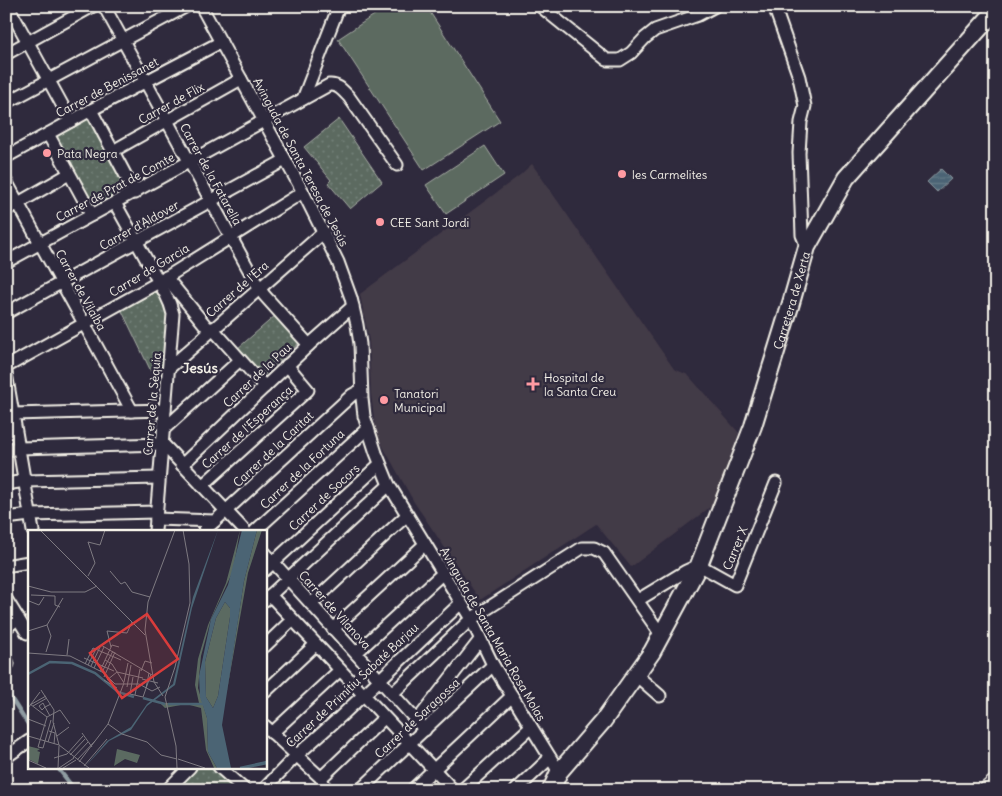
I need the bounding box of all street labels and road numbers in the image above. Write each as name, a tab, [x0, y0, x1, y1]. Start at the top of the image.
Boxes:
street label: Carrer de Benissanet	[53, 54, 161, 120]
street label: Avinguda de Santa Teresa de Jesús	[250, 75, 352, 249]
street label: Carrer de Flix	[136, 79, 207, 127]
street label: Carrer de la Fatarella	[177, 120, 245, 228]
street label: Carrer de Prat de Comte	[53, 149, 177, 225]
street label: Carrer d'Aldover	[97, 197, 181, 253]
street label: Carrer de Garcia	[106, 240, 192, 300]
street label: Carrer de Vilalba	[52, 247, 110, 333]
street label: Carretera de Xerta	[770, 250, 813, 351]
street label: Carrer de l'Era	[203, 258, 272, 320]
street label: Carrer de la Pau	[220, 340, 294, 410]
street label: Carrer de la Sèquia	[140, 352, 164, 456]
street label: Carrer de l'Esperança	[199, 382, 296, 472]
street label: Carrer de la Caritat	[230, 408, 316, 490]
street label: Carrer de la Fortuna	[257, 426, 347, 512]
street label: Carrer de Socors	[286, 460, 362, 534]
street label: Carrer X	[719, 523, 751, 572]
street label: Avinguda de Santa Maria Rosa Molas	[437, 544, 549, 724]
street label: Carrer de Vilanova	[296, 568, 374, 653]
street label: Carrer de Primitiu Sabaté Barjau	[283, 620, 421, 750]
street label: Carrer de Saragossa	[371, 675, 463, 761]

